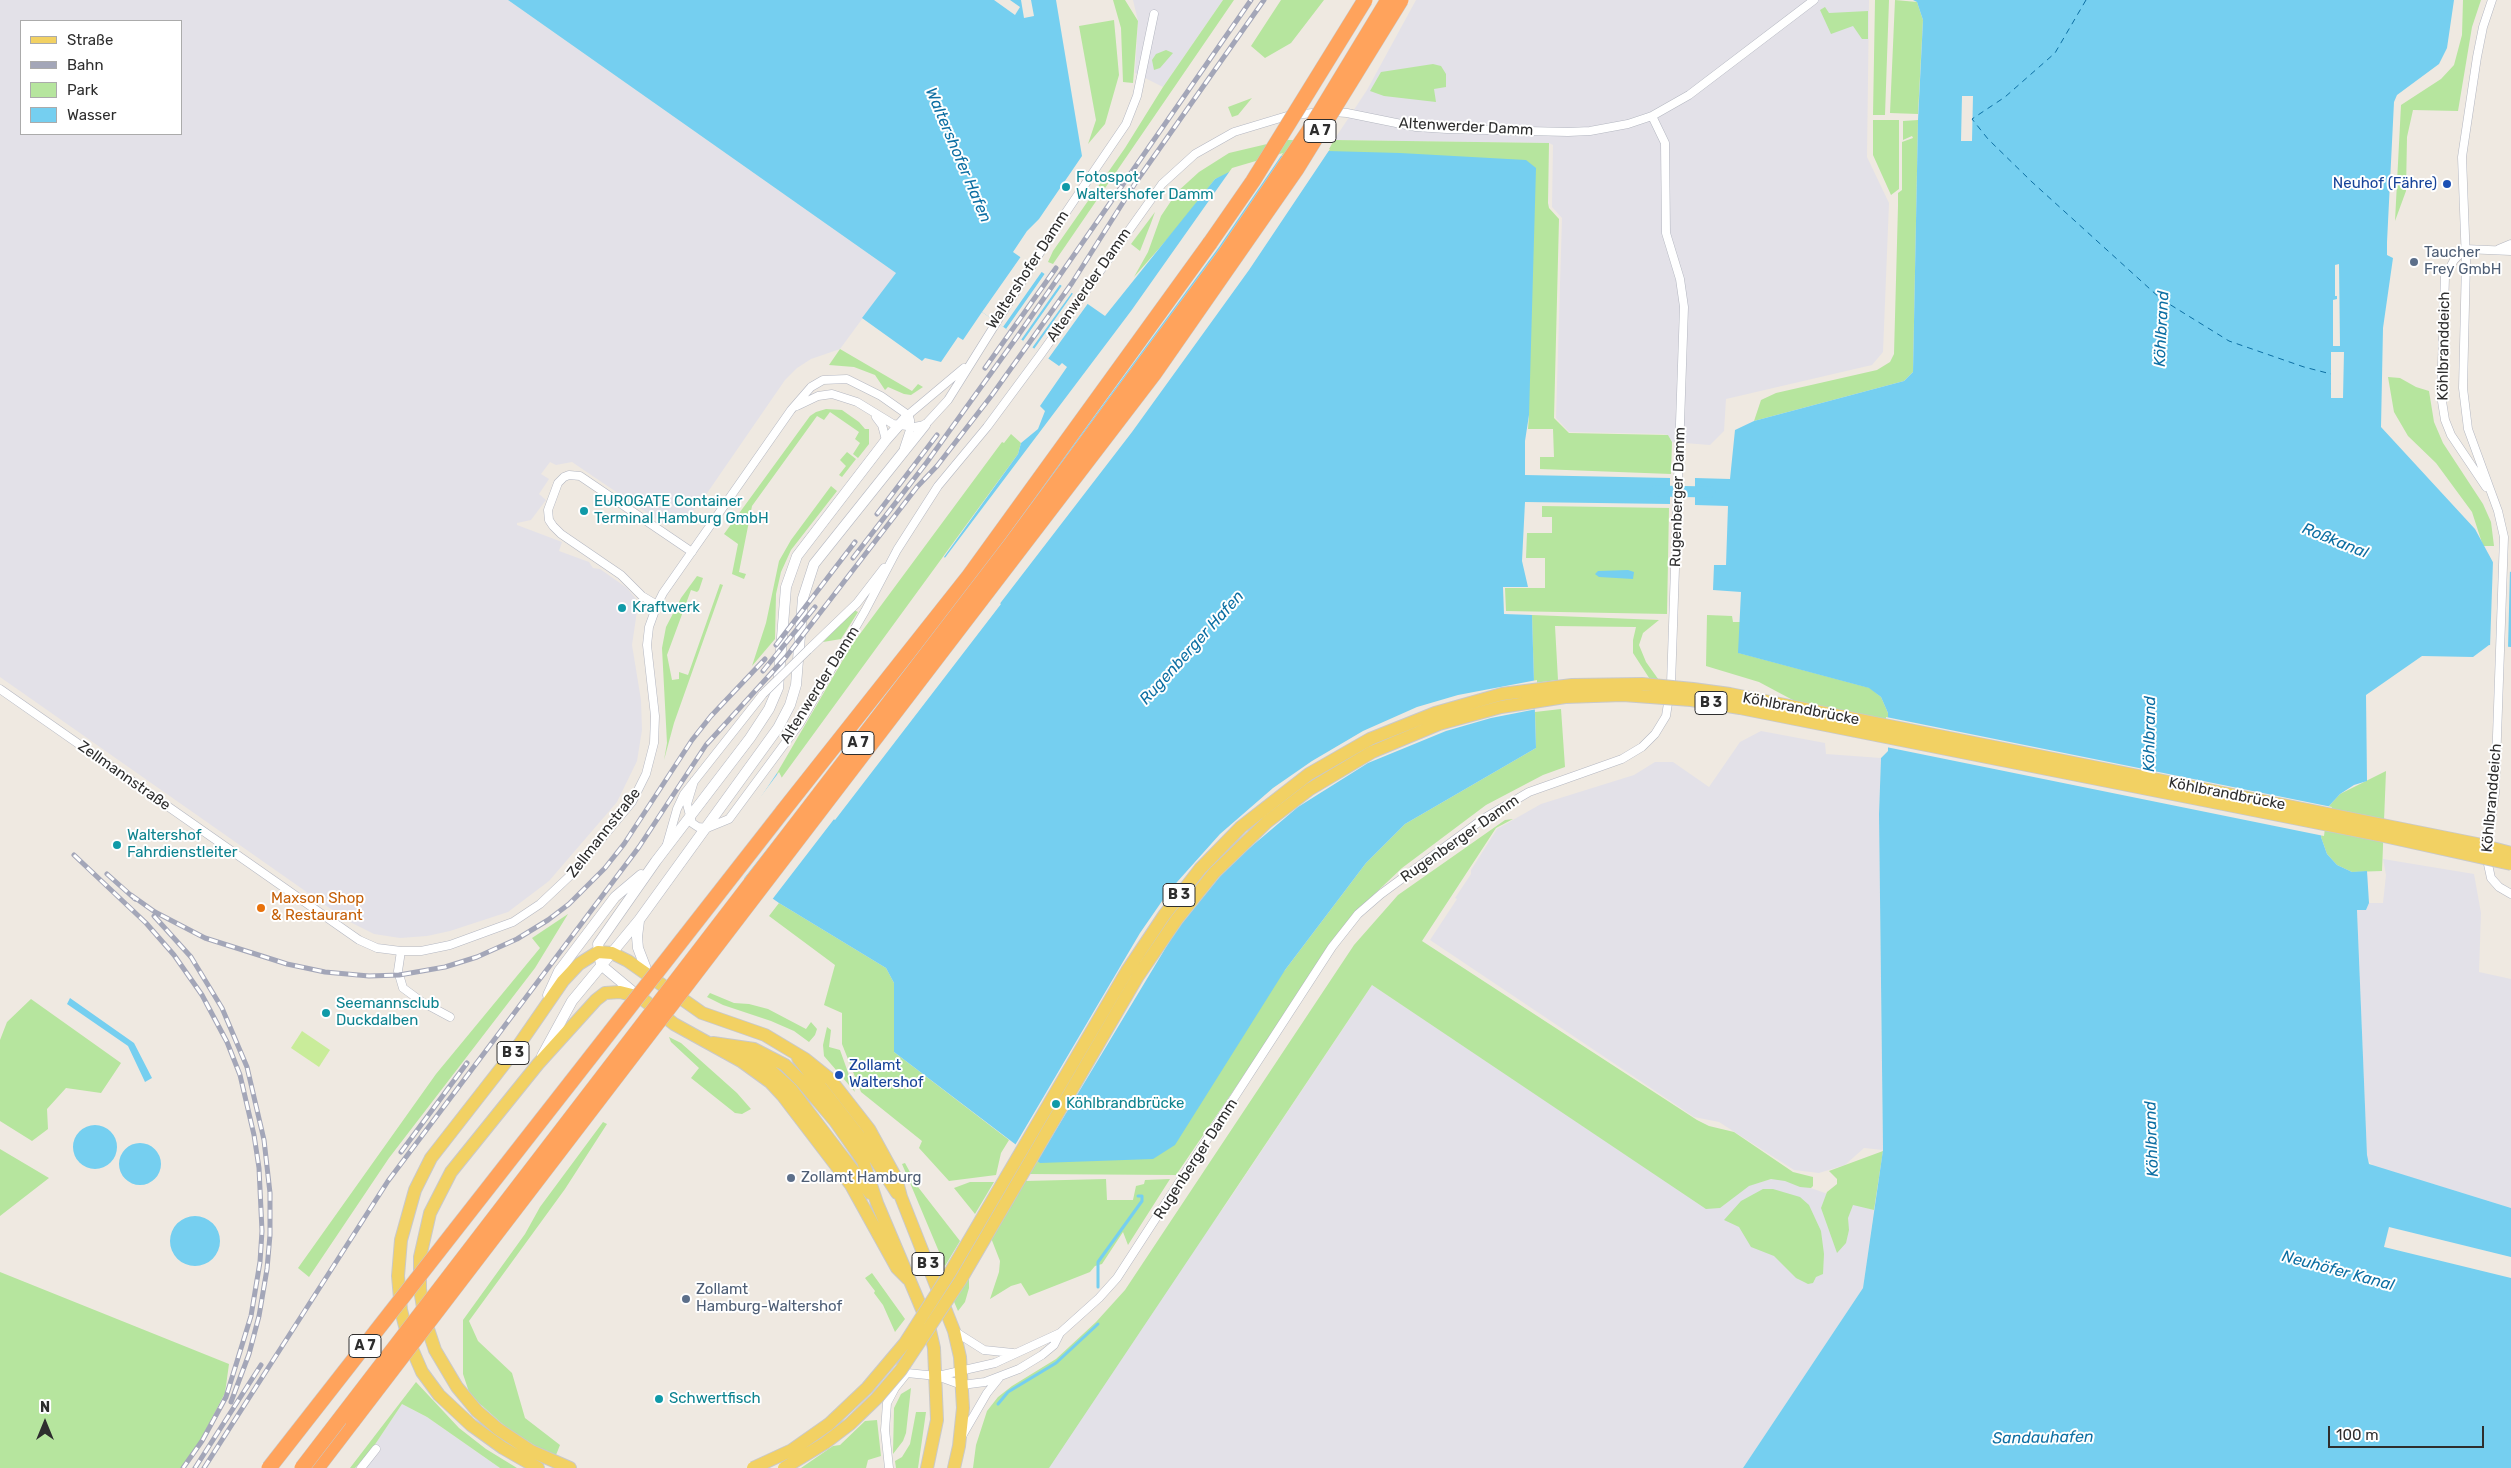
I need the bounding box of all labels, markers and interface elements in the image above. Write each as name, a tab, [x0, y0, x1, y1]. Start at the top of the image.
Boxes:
legend	[20, 20, 182, 135]
text: Straße	[67, 31, 113, 49]
text: Bahn	[67, 56, 104, 74]
text: Park	[67, 81, 98, 99]
water label: Waltershofer Hafen	[921, 85, 995, 225]
text: Wasser	[67, 106, 116, 124]
street label: Altenwerder Damm	[1398, 114, 1534, 140]
road number: A 7	[1304, 120, 1336, 142]
place label: Fotospot Waltershofer Damm	[1076, 169, 1214, 204]
place label: Neuhof (Fähre)	[2333, 175, 2437, 193]
marker: Neuhof (Fähre)	[2441, 178, 2453, 190]
marker: Fotospot Waltershofer Damm	[1060, 181, 1072, 193]
street label: Waltershofer Damm	[983, 207, 1073, 333]
street label: Altenwerder Damm	[1043, 225, 1135, 345]
place label: Taucher Frey GmbH	[2424, 244, 2501, 279]
marker: Taucher Frey GmbH	[2408, 256, 2420, 268]
water label: Köhlbrand	[2150, 291, 2174, 367]
street label: Köhlbranddeich	[2434, 291, 2454, 401]
street label: Rugenberger Damm	[1667, 427, 1689, 567]
place label: EUROGATE Container Terminal Hamburg GmbH	[594, 493, 769, 528]
marker: EUROGATE Container Terminal Hamburg GmbH	[578, 505, 590, 517]
water label: Roßkanal	[2299, 519, 2371, 563]
water label: Rugenberger Hafen	[1136, 587, 1248, 709]
place label: Kraftwerk	[632, 599, 700, 617]
marker: Kraftwerk	[616, 602, 628, 614]
street label: Altenwerder Damm	[777, 623, 863, 747]
street label: Köhlbrandbrücke	[1741, 689, 1861, 729]
road number: B 3	[1695, 691, 1727, 714]
water label: Köhlbrand	[2140, 696, 2160, 772]
road number: A 7	[842, 731, 874, 754]
street label: Zellmannstraße	[74, 737, 174, 815]
street label: Köhlbranddeich	[2478, 743, 2506, 853]
street label: Köhlbrandbrücke	[2167, 774, 2287, 814]
street label: Zellmannstraße	[563, 785, 645, 881]
street label: Rugenberger Damm	[1397, 791, 1523, 887]
place label: Waltershof Fahrdienstleiter	[127, 827, 237, 862]
marker: Waltershof Fahrdienstleiter	[111, 839, 123, 851]
road number: B 3	[1163, 884, 1195, 906]
place label: Maxson Shop & Restaurant	[271, 890, 364, 925]
marker: Maxson Shop & Restaurant	[255, 902, 267, 914]
place label: Seemannsclub Duckdalben	[336, 995, 439, 1030]
marker: Seemannsclub Duckdalben	[320, 1007, 332, 1019]
road number: B 3	[497, 1042, 529, 1064]
place label: Zollamt Waltershof	[849, 1057, 924, 1092]
marker: Zollamt Waltershof	[833, 1069, 845, 1081]
place label: Köhlbrandbrücke	[1066, 1095, 1184, 1113]
street label: Rugenberger Damm	[1150, 1095, 1242, 1223]
marker: Köhlbrandbrücke	[1050, 1098, 1062, 1110]
water label: Köhlbrand	[2141, 1101, 2163, 1177]
place label: Zollamt Hamburg	[801, 1169, 921, 1187]
marker: Zollamt Hamburg	[785, 1172, 797, 1184]
water label: Neuhöfer Kanal	[2280, 1247, 2396, 1295]
road number: B 3	[912, 1252, 944, 1276]
place label: Zollamt Hamburg-Waltershof	[696, 1281, 842, 1316]
marker: Zollamt Hamburg-Waltershof	[680, 1293, 692, 1305]
road number: A 7	[349, 1334, 381, 1358]
place label: Schwertfisch	[669, 1390, 761, 1408]
marker: Schwertfisch	[653, 1393, 665, 1405]
north arrow	[20, 1398, 70, 1448]
text: N	[40, 1399, 50, 1416]
scale bar	[2331, 1416, 2487, 1448]
text: 100 m	[2336, 1426, 2378, 1444]
water label: Sandauhafen	[1992, 1428, 2094, 1448]

